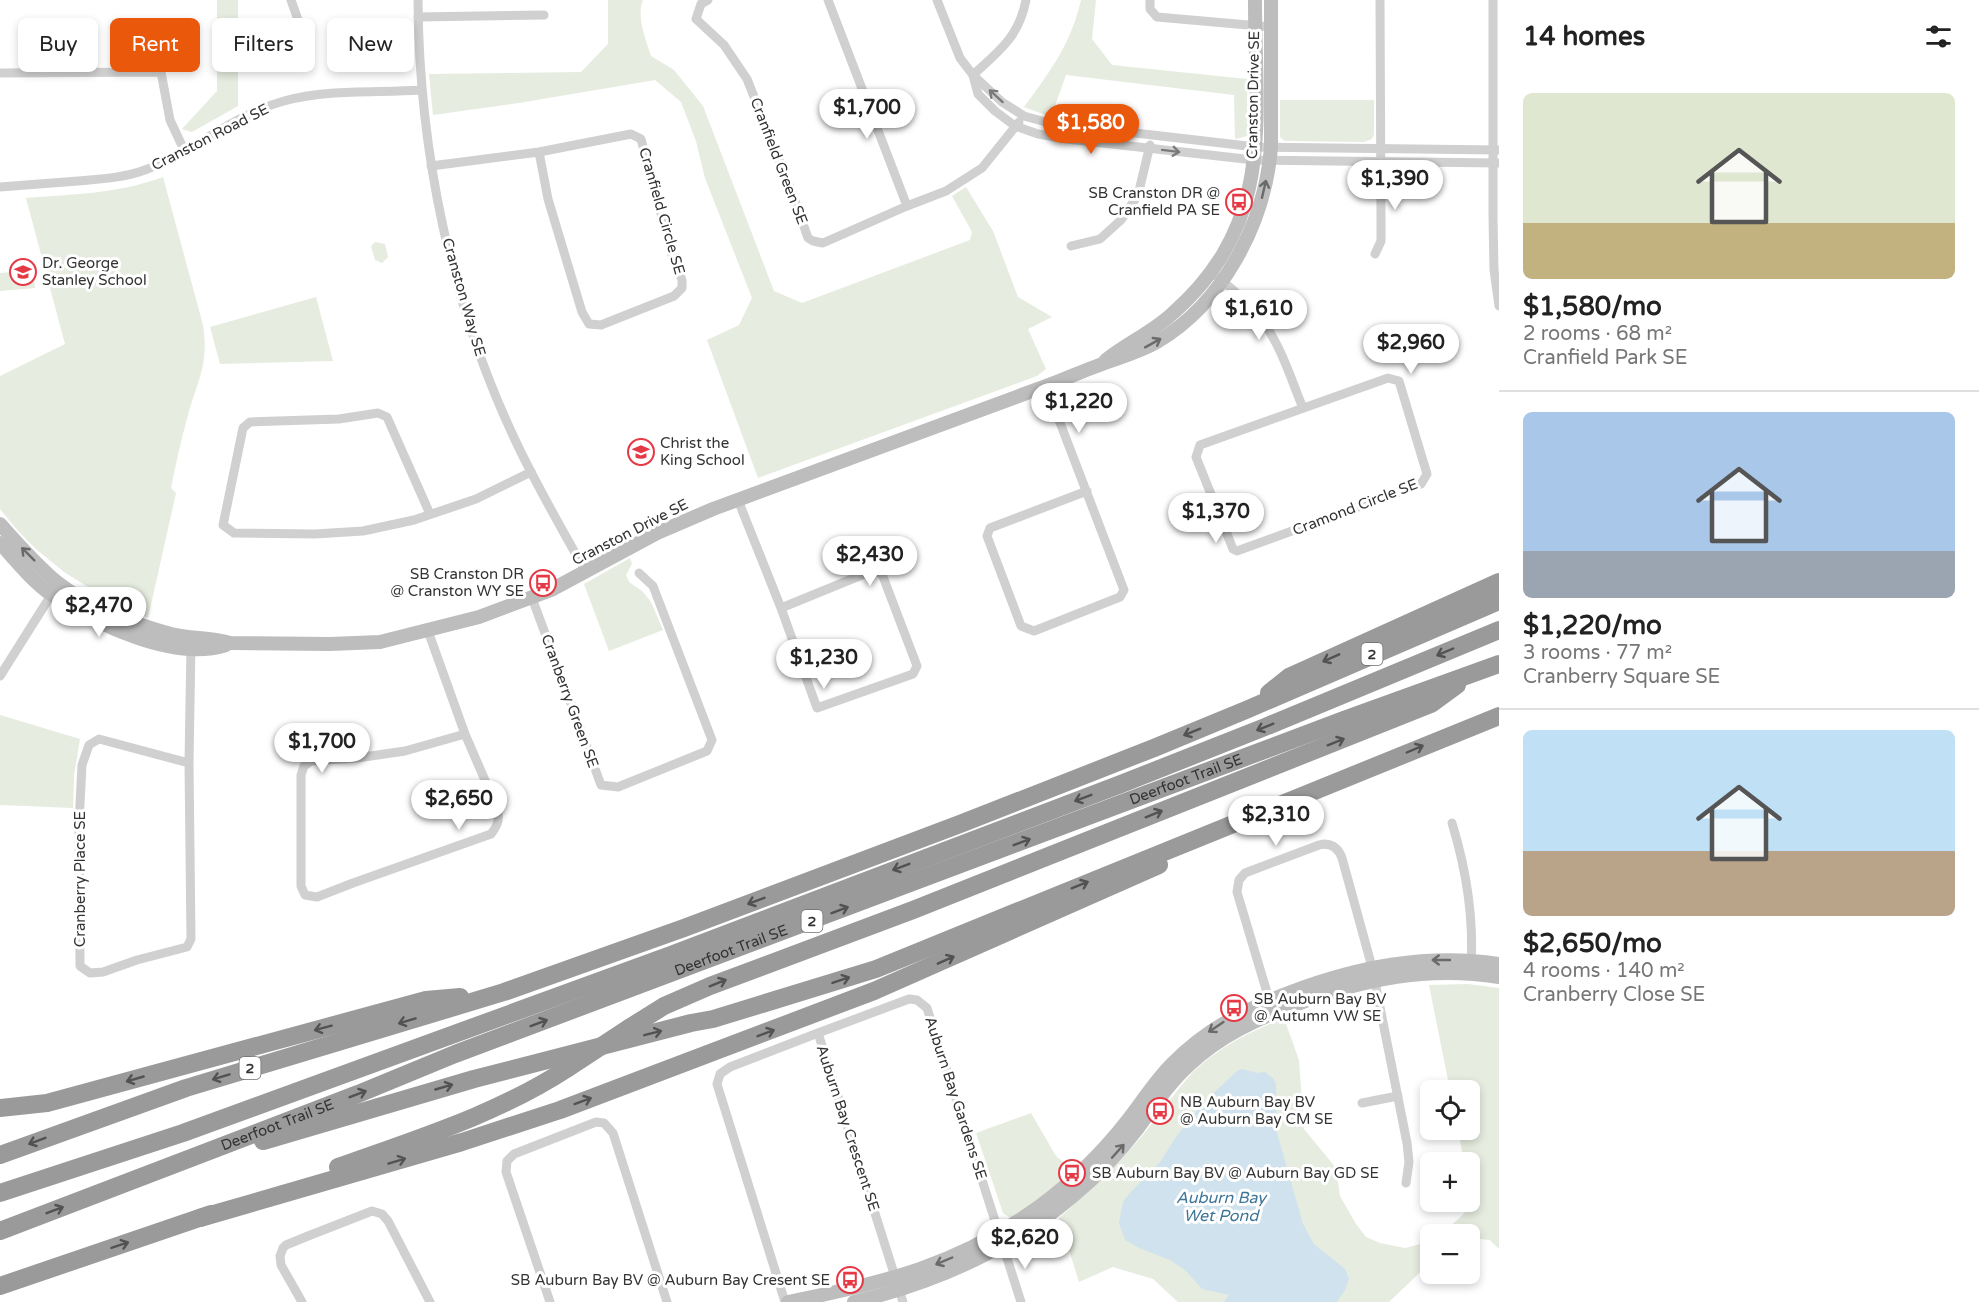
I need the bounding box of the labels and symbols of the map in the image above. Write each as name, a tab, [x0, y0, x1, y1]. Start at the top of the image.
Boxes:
street label: Cranston Drive SE	[1243, 31, 1263, 159]
pin: $1,700	[818, 89, 916, 140]
one-way arrow	[989, 89, 1004, 103]
street label: Cranfield Green SE	[747, 95, 811, 227]
street label: Cranston Road SE	[148, 100, 272, 174]
pin: $1,580	[1042, 104, 1140, 155]
street label: Cranfield Circle SE	[635, 145, 689, 277]
one-way arrow	[1160, 145, 1180, 156]
pin: $1,390	[1346, 160, 1444, 211]
one-way arrow	[1259, 180, 1270, 199]
place label: SB Cranston DR @ Cranfield PA SE	[1089, 184, 1220, 219]
bus stop icon: SB Cranston DR @ Cranfield PA SE	[1224, 187, 1254, 217]
street label: Cranston Way SE	[439, 236, 489, 358]
place label: Dr. George Stanley School	[42, 254, 147, 289]
school or university icon: Dr. George Stanley School	[8, 257, 38, 287]
pin: $1,610	[1210, 290, 1308, 341]
pin: $2,960	[1362, 324, 1460, 375]
one-way arrow	[1144, 337, 1161, 349]
pin: $1,220	[1030, 383, 1128, 434]
place label: Christ the King School	[660, 434, 745, 469]
school or university icon: Christ the King School	[626, 437, 656, 467]
street label: Cramond Circle SE	[1290, 475, 1420, 539]
pin: $1,370	[1167, 493, 1265, 544]
street label: Cranston Drive SE	[569, 495, 691, 569]
pin: $2,430	[821, 536, 919, 587]
one-way arrow	[21, 547, 35, 562]
place label: SB Cranston DR @ Cranston WY SE	[390, 565, 524, 600]
bus stop icon: SB Cranston DR @ Cranston WY SE	[528, 568, 558, 598]
pin: $2,470	[50, 587, 148, 638]
street label: Cranberry Green SE	[537, 632, 603, 770]
pin: $1,230	[775, 639, 873, 690]
road number: 2	[1362, 643, 1382, 665]
one-way arrow	[1436, 647, 1455, 658]
one-way arrow	[1322, 653, 1340, 664]
one-way arrow	[1256, 722, 1275, 733]
pin: $1,700	[273, 723, 371, 774]
one-way arrow	[1183, 727, 1202, 738]
one-way arrow	[1326, 736, 1344, 747]
one-way arrow	[1406, 742, 1424, 754]
street label: Deerfoot Trail SE	[1127, 750, 1245, 809]
pin: $2,650	[410, 780, 508, 831]
one-way arrow	[1075, 794, 1093, 805]
pin: $2,310	[1227, 796, 1325, 847]
one-way arrow	[1145, 808, 1163, 819]
street label: Cranberry Place SE	[71, 811, 89, 947]
one-way arrow	[1013, 835, 1031, 846]
one-way arrow	[892, 863, 911, 874]
one-way arrow	[1071, 879, 1089, 890]
one-way arrow	[747, 896, 766, 907]
one-way arrow	[830, 904, 849, 915]
road number: 2	[802, 910, 822, 932]
street label: Deerfoot Trail SE	[672, 921, 790, 980]
one-way arrow	[937, 953, 955, 964]
one-way arrow	[1431, 954, 1451, 966]
one-way arrow	[831, 974, 850, 985]
one-way arrow	[708, 977, 727, 988]
place label: SB Auburn Bay BV @ Autumn VW SE	[1254, 990, 1387, 1025]
bus stop icon: SB Auburn Bay BV @ Autumn VW SE	[1219, 993, 1249, 1023]
street label: Auburn Bay Gardens SE	[921, 1014, 991, 1182]
one-way arrow	[398, 1016, 417, 1027]
one-way arrow	[529, 1016, 548, 1027]
one-way arrow	[1208, 1021, 1225, 1033]
one-way arrow	[314, 1023, 333, 1034]
one-way arrow	[643, 1027, 662, 1038]
one-way arrow	[756, 1027, 774, 1038]
street label: Auburn Bay Crescent SE	[813, 1043, 883, 1213]
road number: 2	[240, 1057, 260, 1079]
one-way arrow	[212, 1072, 231, 1083]
one-way arrow	[126, 1073, 145, 1085]
one-way arrow	[434, 1081, 453, 1092]
one-way arrow	[348, 1088, 366, 1099]
place label: NB Auburn Bay BV @ Auburn Bay CM SE	[1180, 1093, 1333, 1128]
street label: Deerfoot Trail SE	[218, 1095, 336, 1155]
one-way arrow	[573, 1095, 592, 1106]
bus stop icon: NB Auburn Bay BV @ Auburn Bay CM SE	[1145, 1096, 1175, 1126]
one-way arrow	[28, 1137, 46, 1148]
one-way arrow	[1111, 1144, 1125, 1159]
one-way arrow	[387, 1155, 406, 1166]
bus stop icon: SB Auburn Bay BV @ Auburn Bay GD SE	[1057, 1158, 1087, 1188]
place label: SB Auburn Bay BV @ Auburn Bay GD SE	[1092, 1164, 1379, 1182]
water label: Auburn Bay Wet Pond	[1176, 1188, 1268, 1226]
one-way arrow	[45, 1204, 64, 1215]
pin: $2,620	[976, 1219, 1074, 1270]
one-way arrow	[110, 1238, 129, 1249]
one-way arrow	[935, 1256, 954, 1267]
bus stop icon: SB Auburn Bay BV @ Auburn Bay Cresent SE	[835, 1265, 865, 1295]
place label: SB Auburn Bay BV @ Auburn Bay Cresent SE	[511, 1271, 830, 1289]

